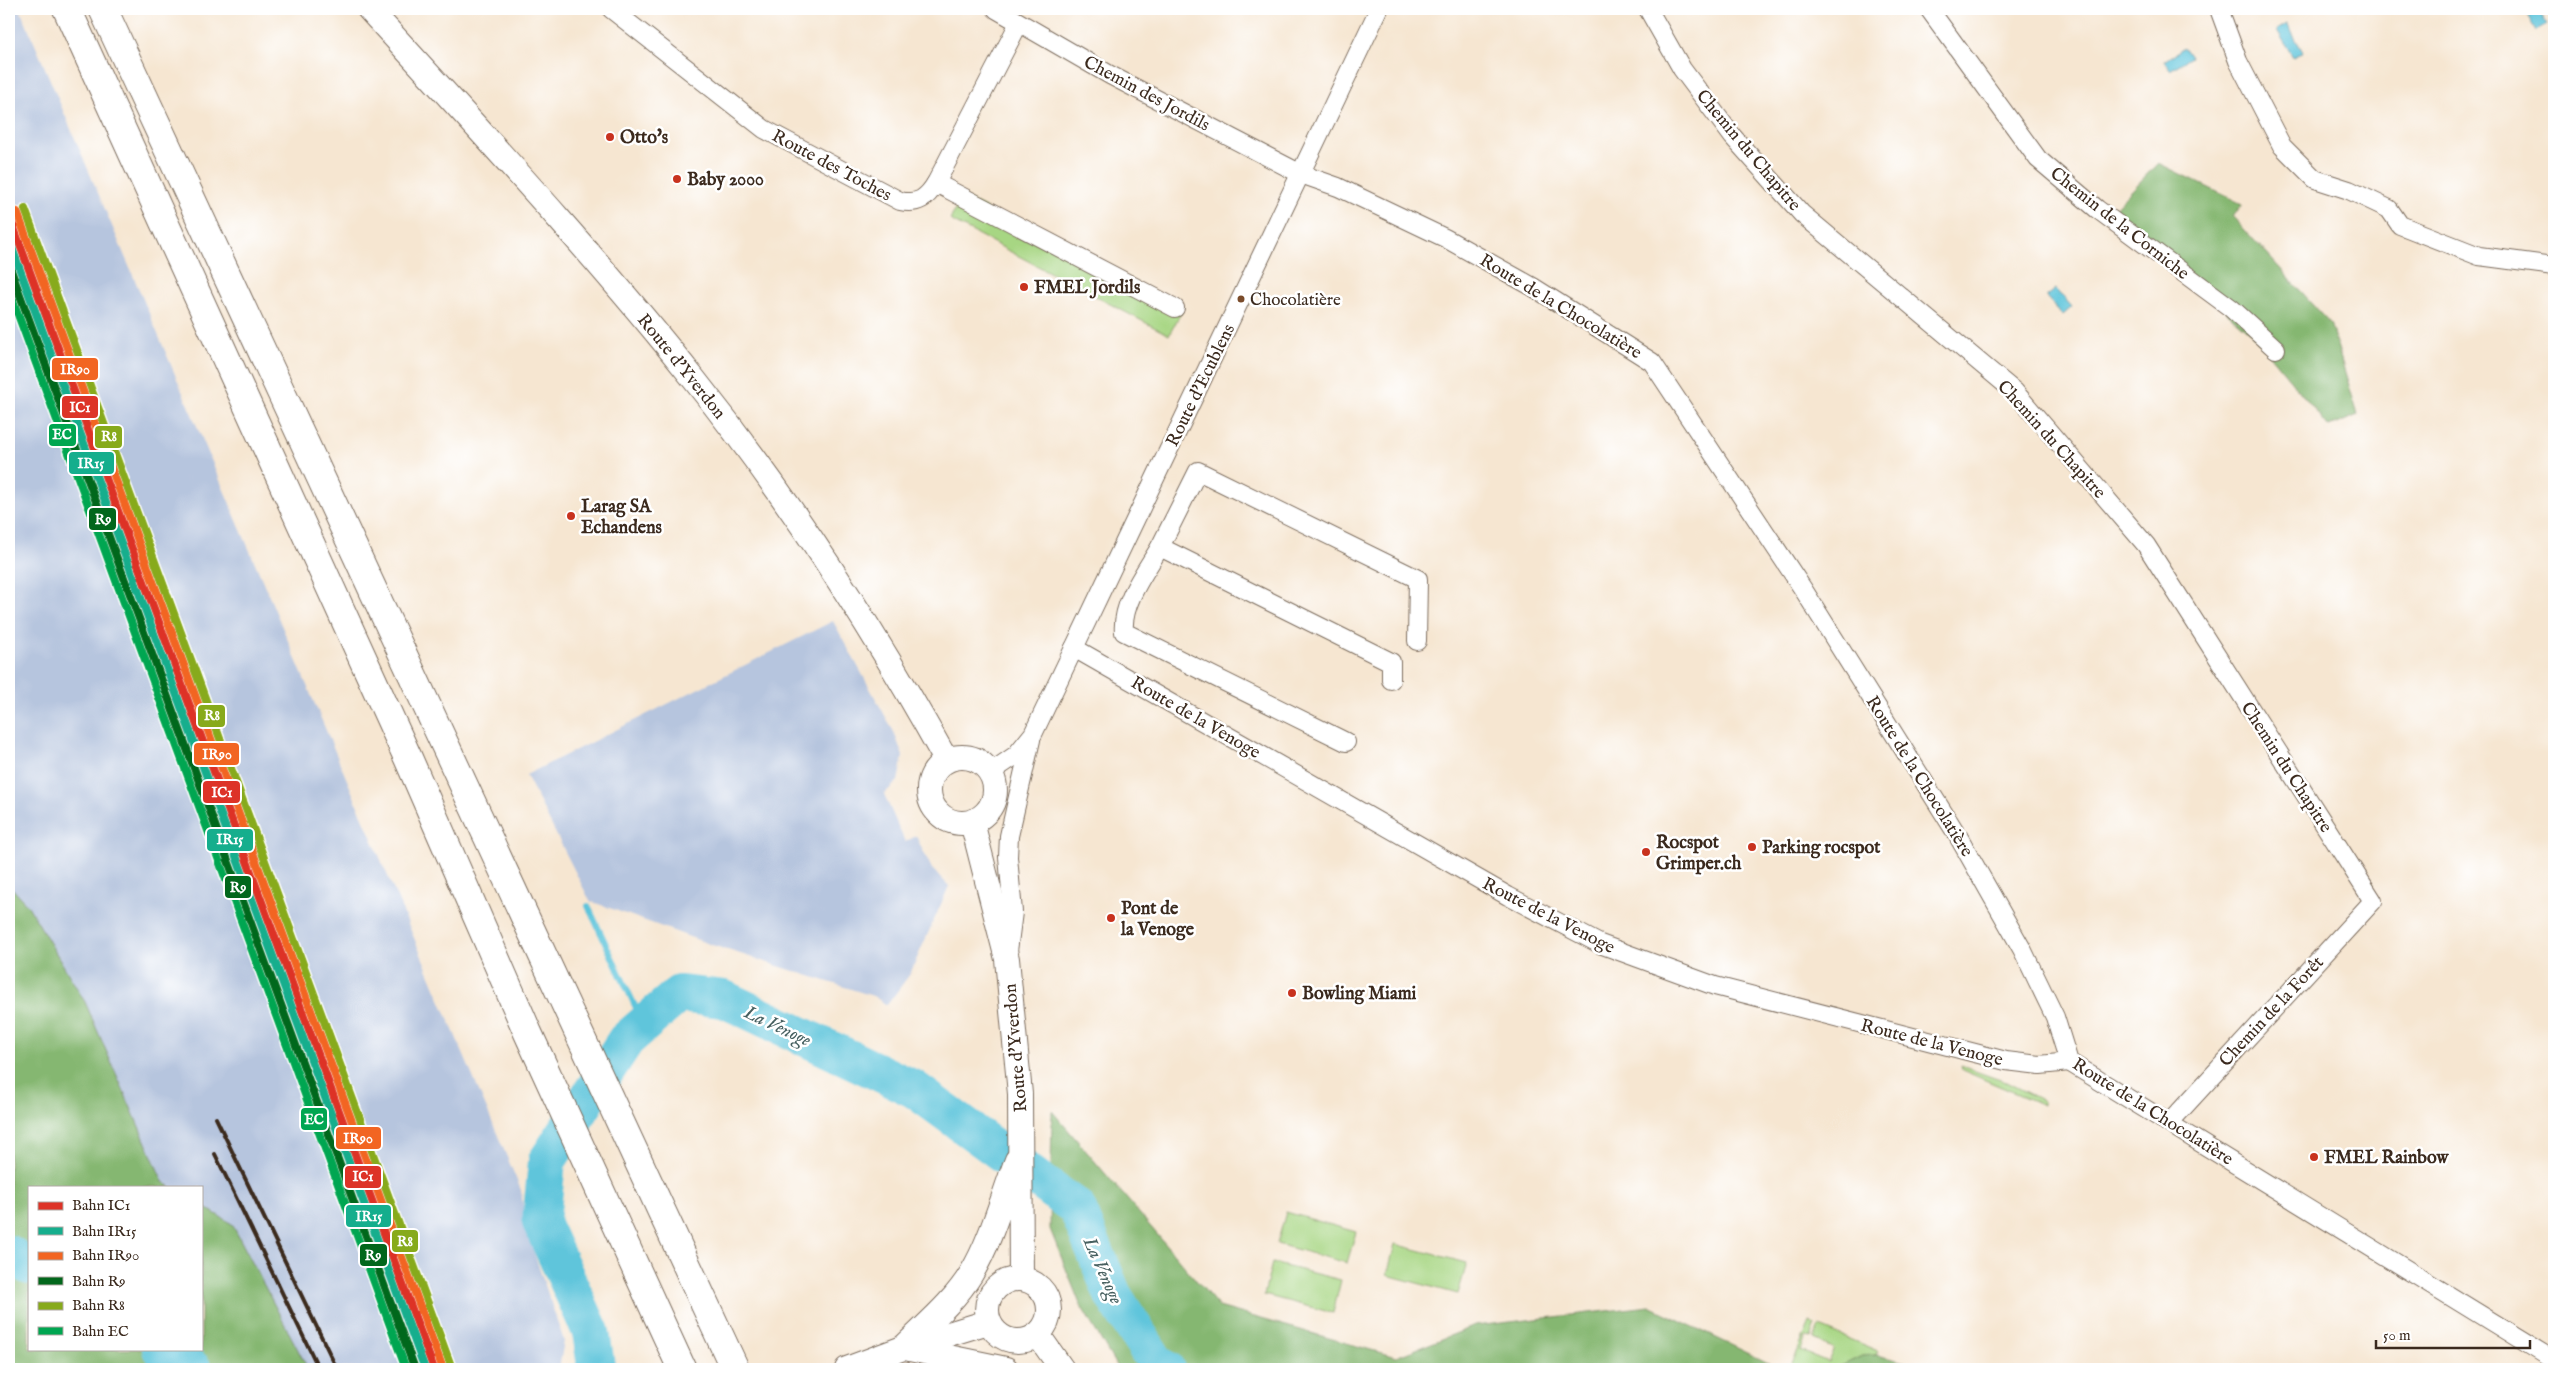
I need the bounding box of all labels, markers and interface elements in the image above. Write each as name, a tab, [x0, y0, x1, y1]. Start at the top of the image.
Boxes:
street label: Chemin des Jordils	[1079, 51, 1213, 137]
street label: Chemin du Chapitre	[1690, 86, 1805, 216]
street label: Route des Toches	[768, 125, 895, 207]
place label: Otto's	[620, 127, 669, 150]
marker: Otto's	[604, 131, 616, 143]
street label: Chemin de la Corniche	[2045, 163, 2193, 286]
place label: Baby 2000	[687, 169, 764, 192]
marker: Baby 2000	[671, 173, 683, 185]
street label: Route de la Chocolatière	[1475, 250, 1646, 365]
place label: FMEL Jordils	[1034, 277, 1141, 300]
marker: FMEL Jordils	[1018, 281, 1030, 293]
place label: Chocolatière	[1250, 290, 1341, 311]
marker: Chocolatière	[1236, 294, 1246, 304]
street label: Route d'Yverdon	[631, 310, 731, 425]
street label: Route d'Ecublens	[1162, 321, 1241, 451]
line badge: IR90	[51, 357, 99, 381]
text: IR90	[60, 361, 90, 379]
street label: Chemin du Chapitre	[1992, 376, 2110, 504]
line badge: IC1	[61, 395, 99, 419]
text: IC1	[69, 399, 91, 417]
line badge: EC	[48, 423, 77, 447]
line badge: R8	[94, 425, 123, 449]
text: EC	[52, 426, 72, 444]
text: R8	[101, 428, 118, 446]
line badge: IR15	[68, 451, 115, 475]
text: IR15	[78, 455, 104, 473]
place label: Larag SA Echandens	[581, 496, 663, 540]
line badge: R9	[88, 507, 117, 531]
marker: Larag SA Echandens	[565, 510, 577, 522]
text: R9	[95, 511, 111, 529]
street label: Route de la Venoge	[1126, 672, 1264, 765]
street label: Route de la Chocolatière	[1860, 692, 1978, 862]
street label: Chemin du Chapitre	[2235, 698, 2337, 838]
line badge: R8	[197, 704, 226, 728]
text: R8	[204, 707, 221, 725]
line badge: IR90	[193, 742, 240, 766]
text: IR90	[202, 746, 232, 764]
line badge: IC1	[202, 780, 241, 804]
text: IC1	[211, 784, 233, 802]
line badge: IR15	[206, 828, 254, 852]
text: IR15	[217, 831, 243, 849]
place label: Rocspot Grimper.ch	[1656, 832, 1742, 876]
place label: Parking rocspot	[1762, 837, 1881, 860]
marker: Parking rocspot	[1746, 841, 1758, 853]
marker: Rocspot Grimper.ch	[1640, 846, 1652, 858]
street label: Route de la Venoge	[1478, 873, 1618, 960]
line badge: R9	[224, 875, 252, 899]
text: R9	[230, 879, 246, 897]
place label: Pont de la Venoge	[1120, 898, 1195, 942]
marker: Pont de la Venoge	[1105, 912, 1117, 924]
street label: Chemin de la Forêt	[2215, 952, 2329, 1072]
street label: Route d'Yverdon	[999, 982, 1034, 1113]
place label: Bowling Miami	[1302, 983, 1417, 1006]
marker: Bowling Miami	[1286, 987, 1298, 999]
water label: La Venoge	[739, 1001, 815, 1053]
street label: Route de la Venoge	[1858, 1015, 2005, 1072]
street label: Route de la Chocolatière	[2067, 1053, 2237, 1171]
line badge: EC	[300, 1107, 328, 1131]
text: EC	[304, 1111, 324, 1129]
line badge: IR90	[335, 1126, 382, 1150]
text: IR90	[343, 1130, 373, 1148]
place label: FMEL Rainbow	[2324, 1147, 2449, 1170]
marker: FMEL Rainbow	[2308, 1151, 2320, 1163]
line badge: IC1	[344, 1165, 382, 1189]
text: IC1	[352, 1168, 374, 1186]
legend	[28, 1186, 202, 1350]
text: Bahn IC1	[72, 1196, 130, 1215]
line badge: IR15	[345, 1204, 392, 1228]
text: IR15	[356, 1208, 382, 1226]
text: Bahn IR15	[72, 1222, 137, 1241]
line badge: R8	[391, 1229, 419, 1253]
text: R8	[397, 1233, 414, 1251]
water label: La Venoge	[1076, 1233, 1128, 1309]
line badge: R9	[359, 1243, 388, 1267]
text: Bahn IR90	[72, 1246, 139, 1265]
text: R9	[365, 1247, 381, 1265]
text: Bahn R9	[72, 1272, 126, 1291]
text: Bahn R8	[72, 1296, 125, 1315]
scale bar	[2376, 1318, 2529, 1350]
text: Bahn EC	[72, 1322, 129, 1341]
text: 50 m	[2383, 1326, 2411, 1345]

